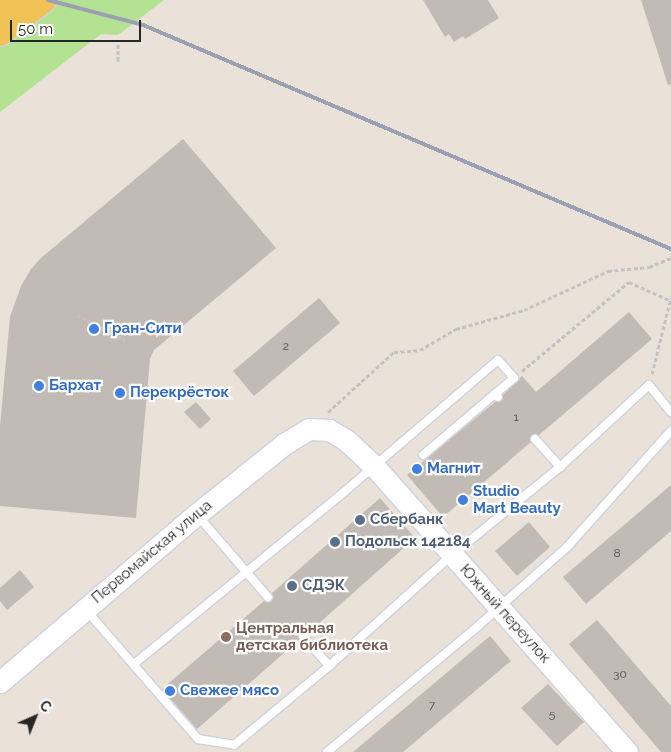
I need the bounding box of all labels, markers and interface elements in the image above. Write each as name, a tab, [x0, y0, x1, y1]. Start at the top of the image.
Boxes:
scale bar	[12, 10, 144, 42]
text: 50 m	[18, 20, 53, 38]
place label: Гран-Сити	[104, 320, 182, 338]
marker: Гран-Сити	[88, 323, 100, 335]
house number: 2	[283, 340, 289, 354]
place label: Бархат	[49, 377, 101, 395]
marker: Бархат	[33, 380, 45, 392]
place label: Перекрёсток	[130, 384, 229, 402]
marker: Перекрёсток	[114, 387, 126, 399]
house number: 1	[513, 411, 519, 425]
place label: Магнит	[427, 460, 481, 478]
marker: Магнит	[411, 463, 423, 475]
place label: Studio Mart Beauty	[473, 482, 561, 517]
marker: Studio Mart Beauty	[457, 494, 469, 506]
street label: Первомайская улица	[88, 496, 216, 608]
place label: Сбербанк	[370, 511, 444, 529]
marker: Сбербанк	[354, 514, 366, 526]
place label: Подольск 142184	[345, 533, 471, 551]
marker: Подольск 142184	[329, 536, 341, 548]
house number: 8	[613, 547, 621, 561]
street label: Южный переулок	[456, 561, 554, 667]
place label: СДЭК	[302, 577, 345, 595]
marker: СДЭК	[286, 580, 298, 592]
place label: Центральная детская библиотека	[236, 619, 388, 654]
marker: Центральная детская библиотека	[220, 631, 232, 643]
house number: 30	[613, 668, 627, 682]
place label: Свежее мясо	[180, 682, 279, 700]
marker: Свежее мясо	[164, 685, 176, 697]
north arrow	[10, 692, 60, 742]
text: С	[36, 697, 54, 715]
house number: 7	[429, 699, 435, 713]
house number: 5	[549, 708, 555, 722]

